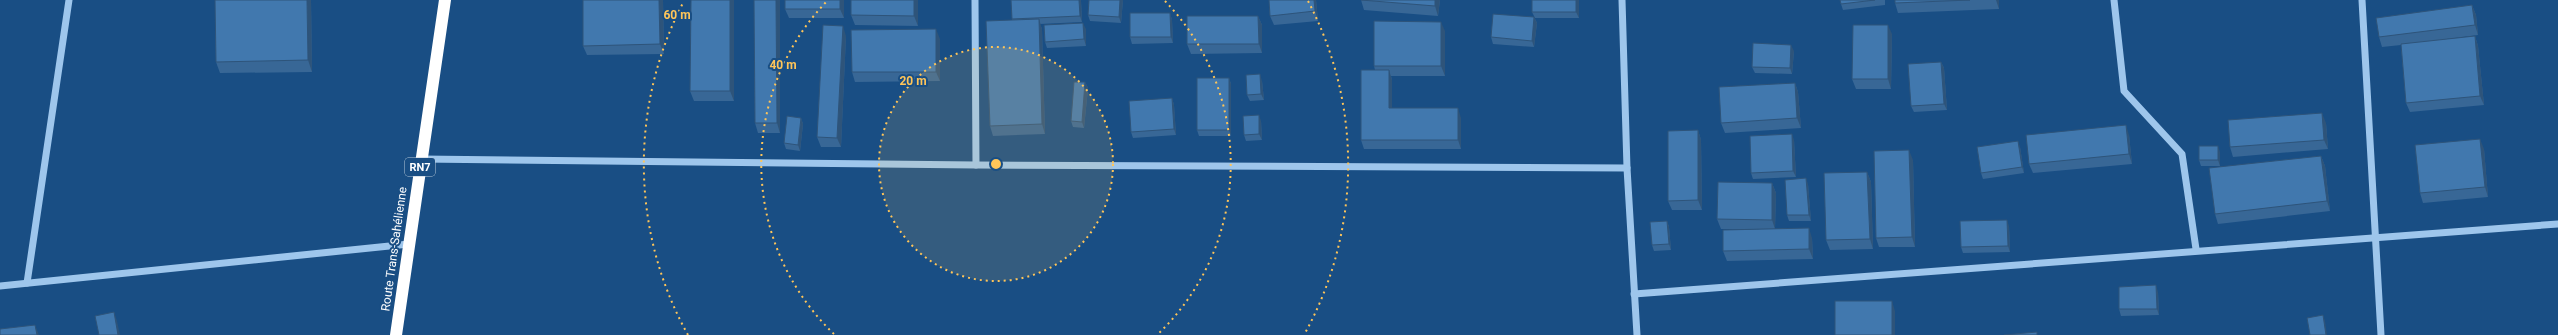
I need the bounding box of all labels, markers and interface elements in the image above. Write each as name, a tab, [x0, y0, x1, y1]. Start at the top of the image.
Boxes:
text: 60 m	[663, 8, 691, 22]
text: 40 m	[769, 58, 797, 72]
text: 20 m	[899, 74, 927, 88]
centre of rings	[989, 157, 1003, 171]
road number: RN7	[405, 158, 435, 176]
street label: Route Trans-Sahélienne	[378, 186, 410, 312]

